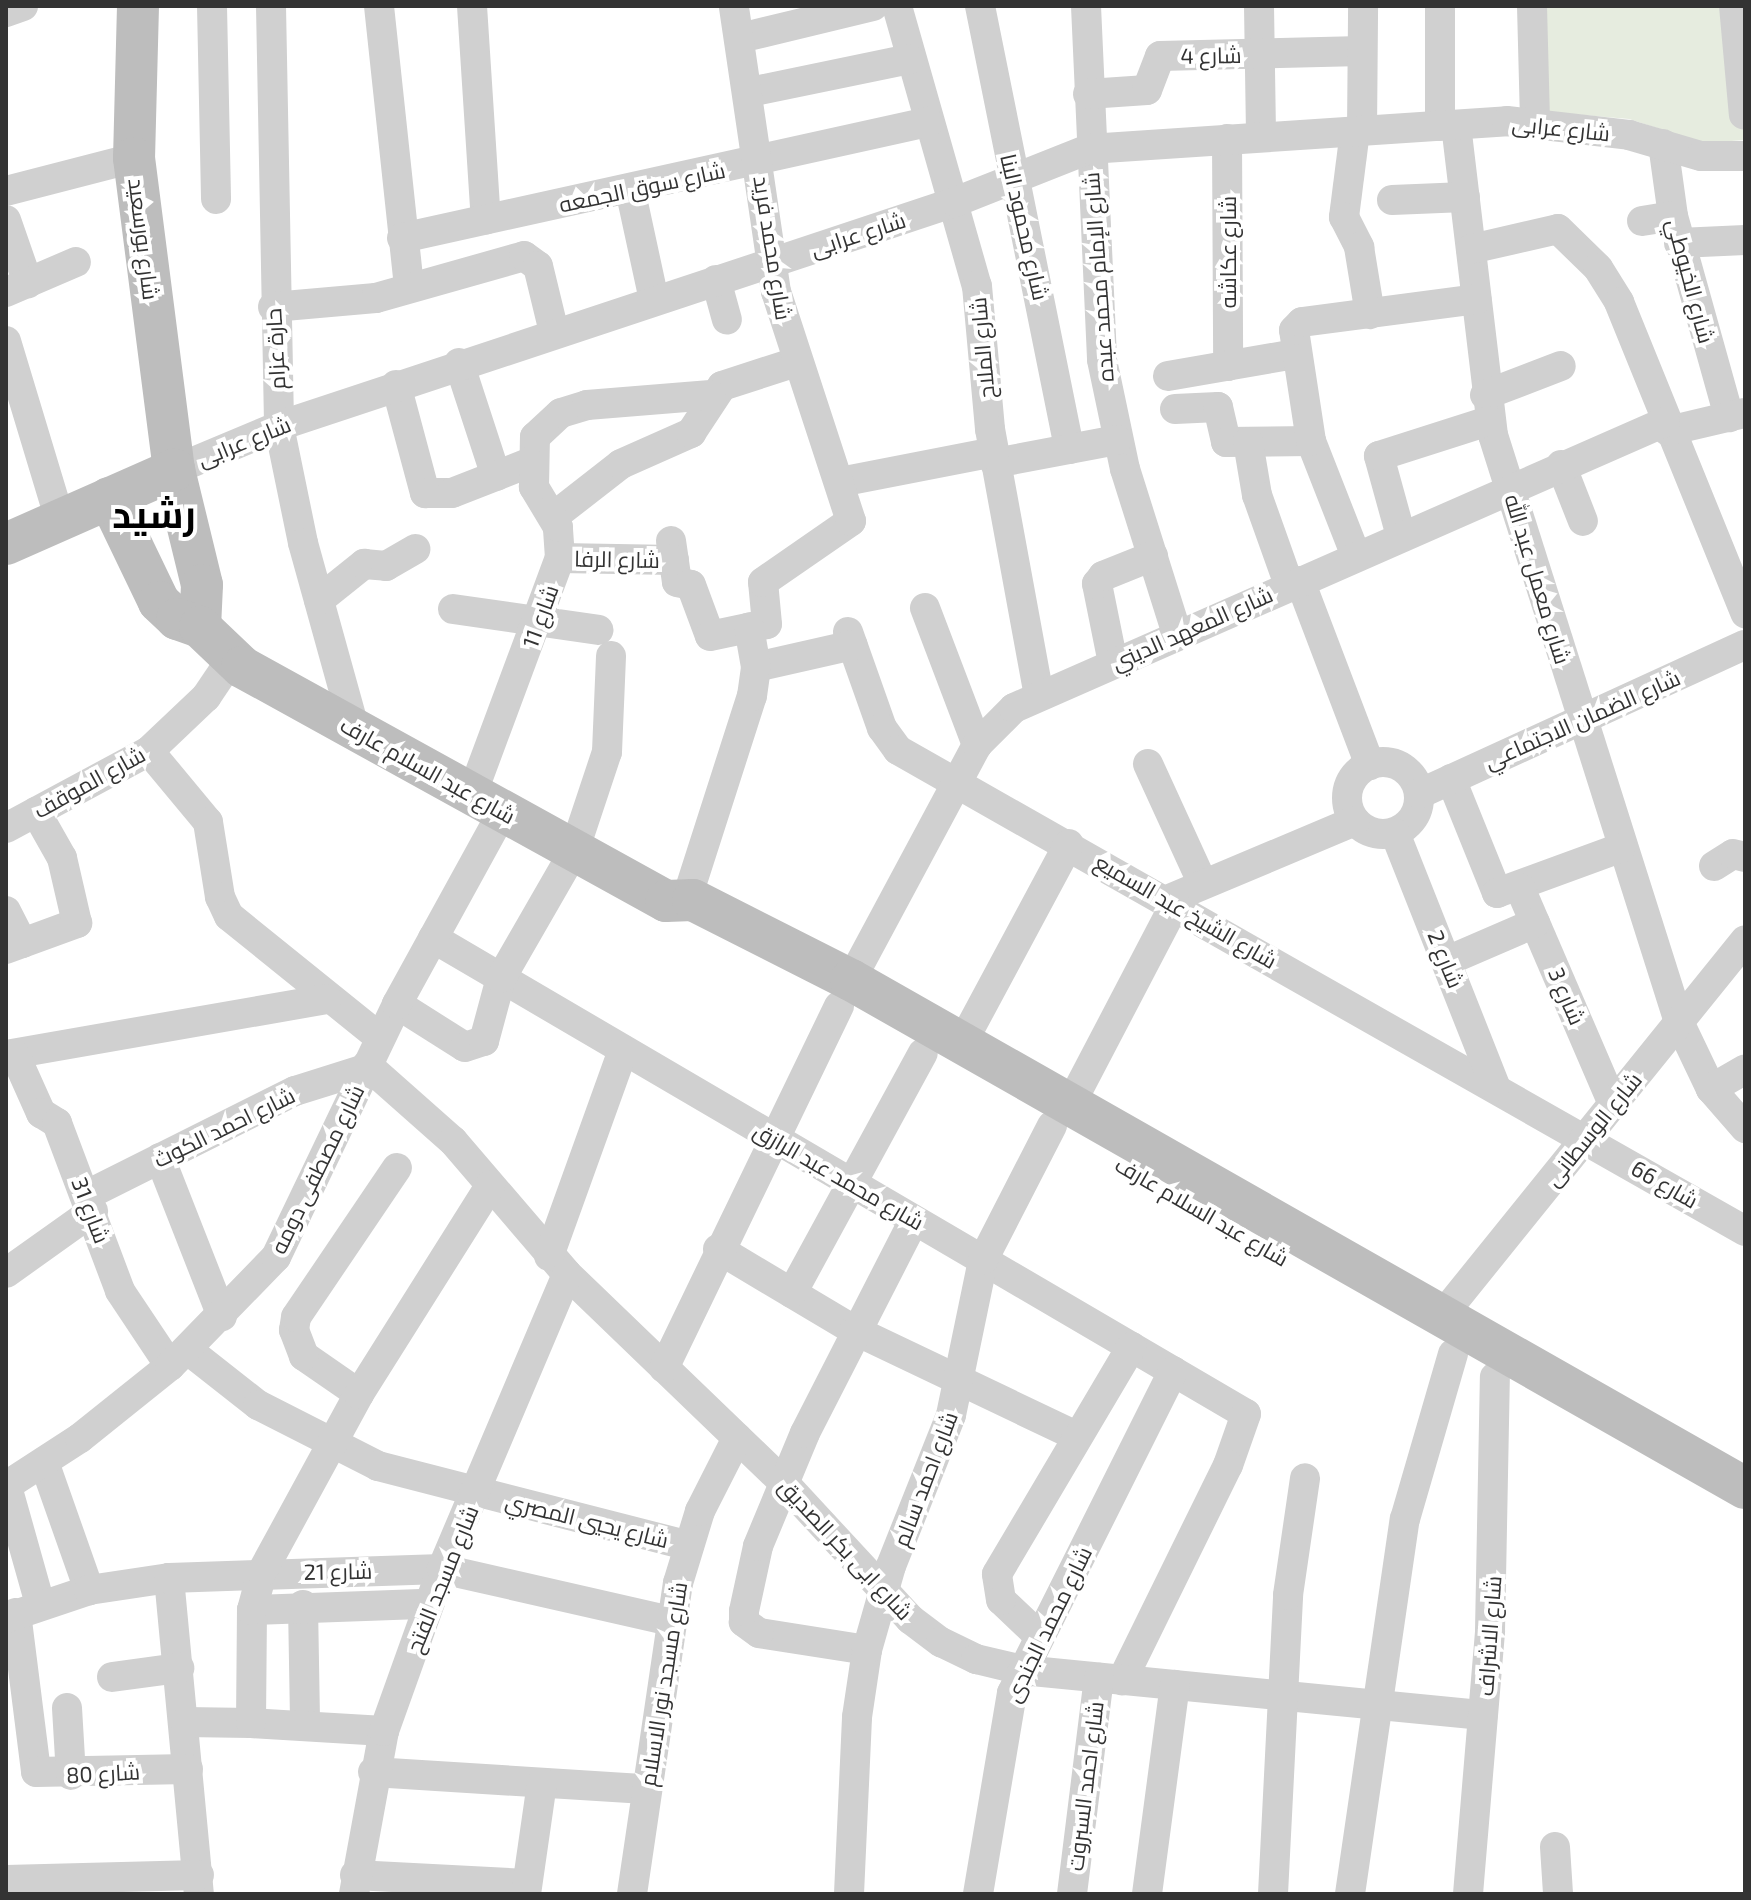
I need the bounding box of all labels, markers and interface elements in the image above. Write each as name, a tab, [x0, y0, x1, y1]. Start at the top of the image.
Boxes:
street label: شارع 4	[1180, 41, 1242, 69]
street label: شارع عرابى	[1511, 110, 1611, 146]
street label: شارع محمود البنا	[995, 151, 1055, 303]
street label: شارع سوق الجمعه	[557, 157, 727, 217]
street label: شارع الإمام محمد عبده	[1078, 171, 1118, 383]
street label: شارع محمد فريد	[749, 174, 797, 322]
street label: شارع بورسعيد	[123, 177, 165, 301]
street label: شارع عكاشه	[1215, 196, 1241, 308]
street label: شارع عرابى	[807, 206, 909, 262]
street label: شارع الخيوطي	[1662, 216, 1720, 346]
street label: شارع الملاح	[964, 296, 1000, 400]
street label: حارة عزام	[260, 308, 290, 390]
street label: شارع عرابى	[193, 410, 295, 472]
district label: رشيد	[112, 491, 196, 537]
street label: شارع معمل عبد الله	[1500, 491, 1576, 667]
street label: شارع الرفا	[574, 545, 660, 573]
street label: شارع 11	[516, 581, 564, 651]
street label: شارع المعهد الديني	[1107, 581, 1277, 675]
street label: شارع الضمان الاجتماعي	[1480, 664, 1684, 774]
street label: شارع عبد السلام عارف	[336, 711, 520, 829]
street label: شارع الموقف	[29, 740, 149, 824]
street label: شارع الشيخ عبد السميع	[1090, 848, 1282, 974]
street label: شارع 2	[1423, 926, 1469, 992]
street label: شارع 3	[1543, 963, 1591, 1029]
street label: شارع الوسطانى	[1539, 1067, 1647, 1191]
street label: شارع مصطفى دومه	[265, 1080, 369, 1258]
street label: شارع احمد الكوث	[149, 1081, 299, 1173]
street label: شارع محمد عبد الرازق	[749, 1117, 929, 1235]
street label: شارع عبد السلام عارف	[1111, 1151, 1293, 1271]
street label: شارع 66	[1627, 1154, 1703, 1214]
street label: شارع 31	[66, 1173, 116, 1247]
street label: شارع احمد سالم	[887, 1408, 963, 1550]
street label: شارع ابى بكر الصديق	[774, 1473, 918, 1625]
street label: شارع يحيي المصري	[503, 1487, 671, 1553]
street label: شارع مسجد الفتح	[400, 1501, 484, 1657]
street label: شارع محمد الجندى	[999, 1542, 1097, 1706]
street label: شارع 21	[303, 1557, 373, 1585]
street label: شارع الاشراف	[1472, 1575, 1506, 1697]
street label: شارع مسجد نور الاسلام	[634, 1580, 692, 1788]
street label: شارع احمد السبروت	[1062, 1700, 1108, 1872]
street label: شارع 80	[65, 1758, 141, 1788]

